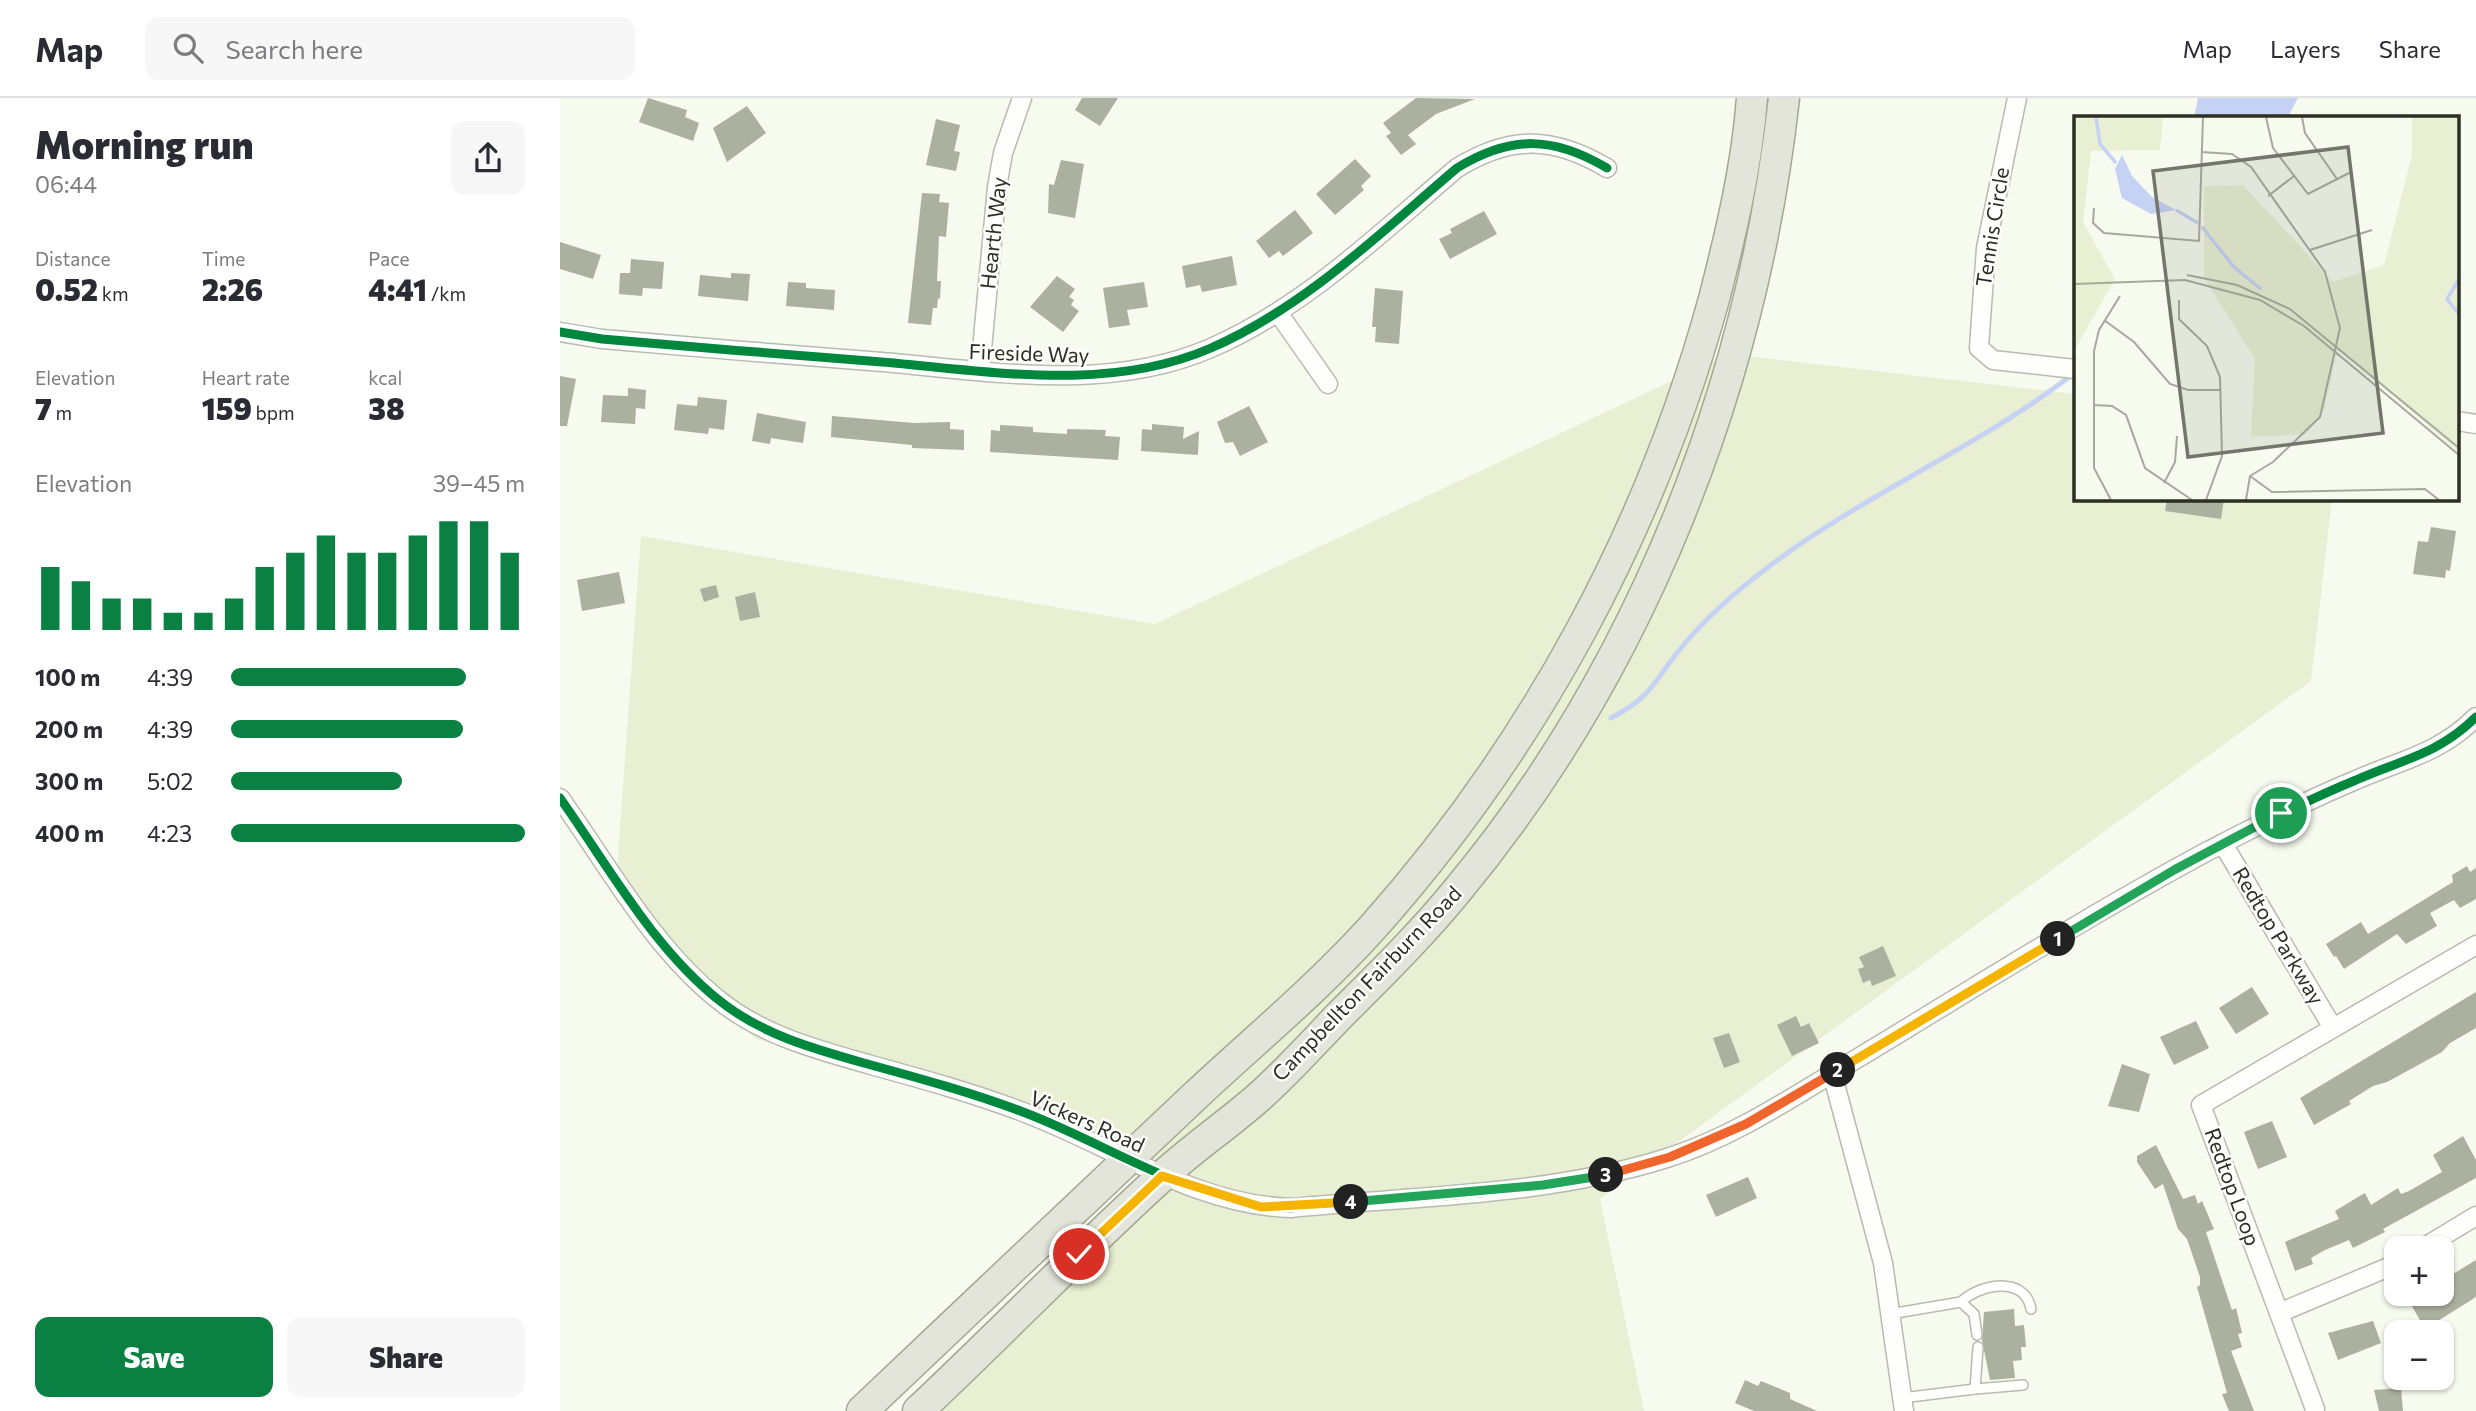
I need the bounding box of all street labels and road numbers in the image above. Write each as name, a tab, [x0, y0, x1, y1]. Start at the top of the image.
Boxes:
street label: Tennis Circle	[1970, 165, 2013, 288]
street label: Hearth Way	[974, 175, 1011, 290]
street label: Fireside Way	[968, 338, 1090, 367]
street label: Redtop Parkway	[2228, 862, 2330, 1009]
street label: Campbellton Fairburn Road	[1266, 880, 1466, 1086]
street label: Vickers Road	[1026, 1084, 1149, 1157]
street label: Redtop Loop	[2201, 1124, 2266, 1249]

